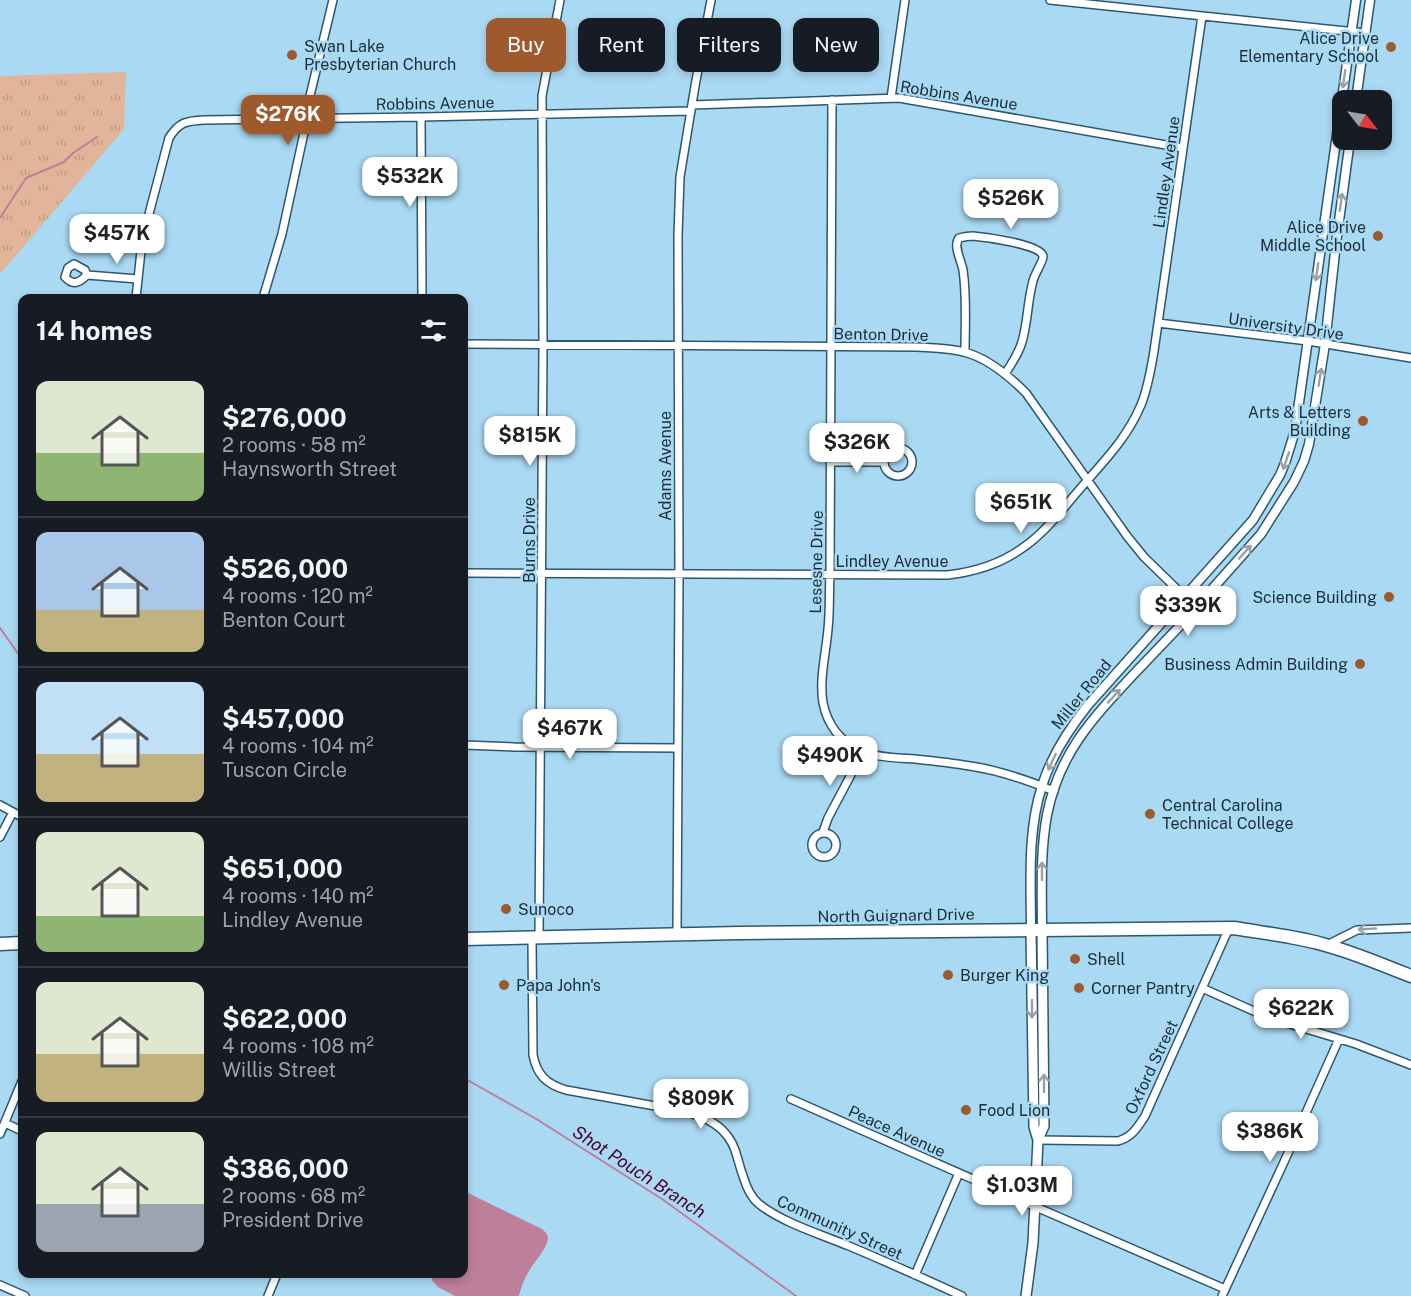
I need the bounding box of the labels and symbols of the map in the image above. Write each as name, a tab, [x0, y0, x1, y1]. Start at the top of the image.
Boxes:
place label: Alice Drive Elementary School	[1239, 29, 1379, 66]
place label: Swan Lake Presbyterian Church	[304, 37, 456, 74]
marker: Alice Drive Elementary School	[1384, 40, 1398, 54]
marker: Swan Lake Presbyterian Church	[285, 48, 299, 62]
one-way arrow	[1339, 68, 1350, 88]
street label: Robbins Avenue	[899, 77, 1019, 114]
north arrow	[1332, 90, 1392, 150]
street label: Robbins Avenue	[375, 93, 495, 114]
pin: $276K	[246, 95, 330, 146]
street label: Lindley Avenue	[1149, 115, 1184, 229]
pin: $532K	[368, 157, 452, 208]
pin: $526K	[969, 179, 1053, 230]
one-way arrow	[1336, 193, 1347, 213]
pin: $457K	[75, 214, 159, 265]
place label: Alice Drive Middle School	[1260, 218, 1366, 255]
marker: Alice Drive Middle School	[1371, 229, 1385, 243]
one-way arrow	[1312, 261, 1323, 281]
street label: University Drive	[1227, 309, 1345, 344]
street label: Benton Drive	[833, 324, 929, 345]
one-way arrow	[1314, 367, 1325, 387]
place label: Arts & Letters Building	[1248, 403, 1351, 440]
street label: Adams Avenue	[656, 411, 675, 521]
marker: Arts & Letters Building	[1356, 414, 1370, 428]
pin: $815K	[488, 416, 572, 467]
pin: $326K	[815, 423, 899, 474]
one-way arrow	[1279, 451, 1290, 469]
pin: $651K	[979, 483, 1063, 534]
street label: Burns Drive	[520, 497, 539, 583]
street label: Lesesne Drive	[806, 510, 827, 614]
one-way arrow	[1238, 545, 1252, 560]
street label: Lindley Avenue	[836, 552, 948, 571]
pin: $339K	[1146, 586, 1230, 637]
place label: Science Building	[1252, 588, 1377, 607]
marker: Science Building	[1382, 590, 1396, 604]
place label: Business Admin Building	[1164, 655, 1348, 674]
street label: Miller Road	[1047, 656, 1115, 733]
marker: Business Admin Building	[1353, 657, 1367, 671]
one-way arrow	[1106, 689, 1120, 704]
pin: $467K	[528, 709, 612, 760]
pin: $490K	[788, 736, 872, 787]
one-way arrow	[1045, 753, 1057, 771]
place label: Central Carolina Technical College	[1162, 796, 1294, 833]
marker: Central Carolina Technical College	[1143, 807, 1157, 821]
one-way arrow	[1036, 862, 1048, 882]
place label: Sunoco	[518, 900, 574, 919]
marker: Sunoco	[499, 902, 513, 916]
street label: North Guignard Drive	[817, 905, 975, 926]
one-way arrow	[1358, 924, 1377, 935]
place label: Shell	[1087, 950, 1126, 969]
marker: Shell	[1068, 952, 1082, 966]
place label: Burger King	[960, 966, 1049, 985]
marker: Burger King	[941, 968, 955, 982]
place label: Papa John's	[516, 976, 601, 995]
marker: Papa John's	[497, 978, 511, 992]
place label: Corner Pantry	[1091, 979, 1195, 998]
marker: Corner Pantry	[1072, 981, 1086, 995]
pin: $622K	[1259, 989, 1343, 1040]
one-way arrow	[1026, 999, 1038, 1019]
street label: Oxford Street	[1121, 1017, 1182, 1118]
one-way arrow	[1038, 1073, 1050, 1093]
pin: $809K	[659, 1079, 743, 1130]
place label: Food Lion	[978, 1101, 1050, 1120]
street label: Peace Avenue	[845, 1102, 948, 1161]
marker: Food Lion	[959, 1103, 973, 1117]
pin: $386K	[1228, 1112, 1312, 1163]
water label: Shot Pouch Branch	[569, 1121, 710, 1222]
pin: $1.03M	[973, 1166, 1071, 1217]
street label: Community Street	[774, 1191, 906, 1264]

